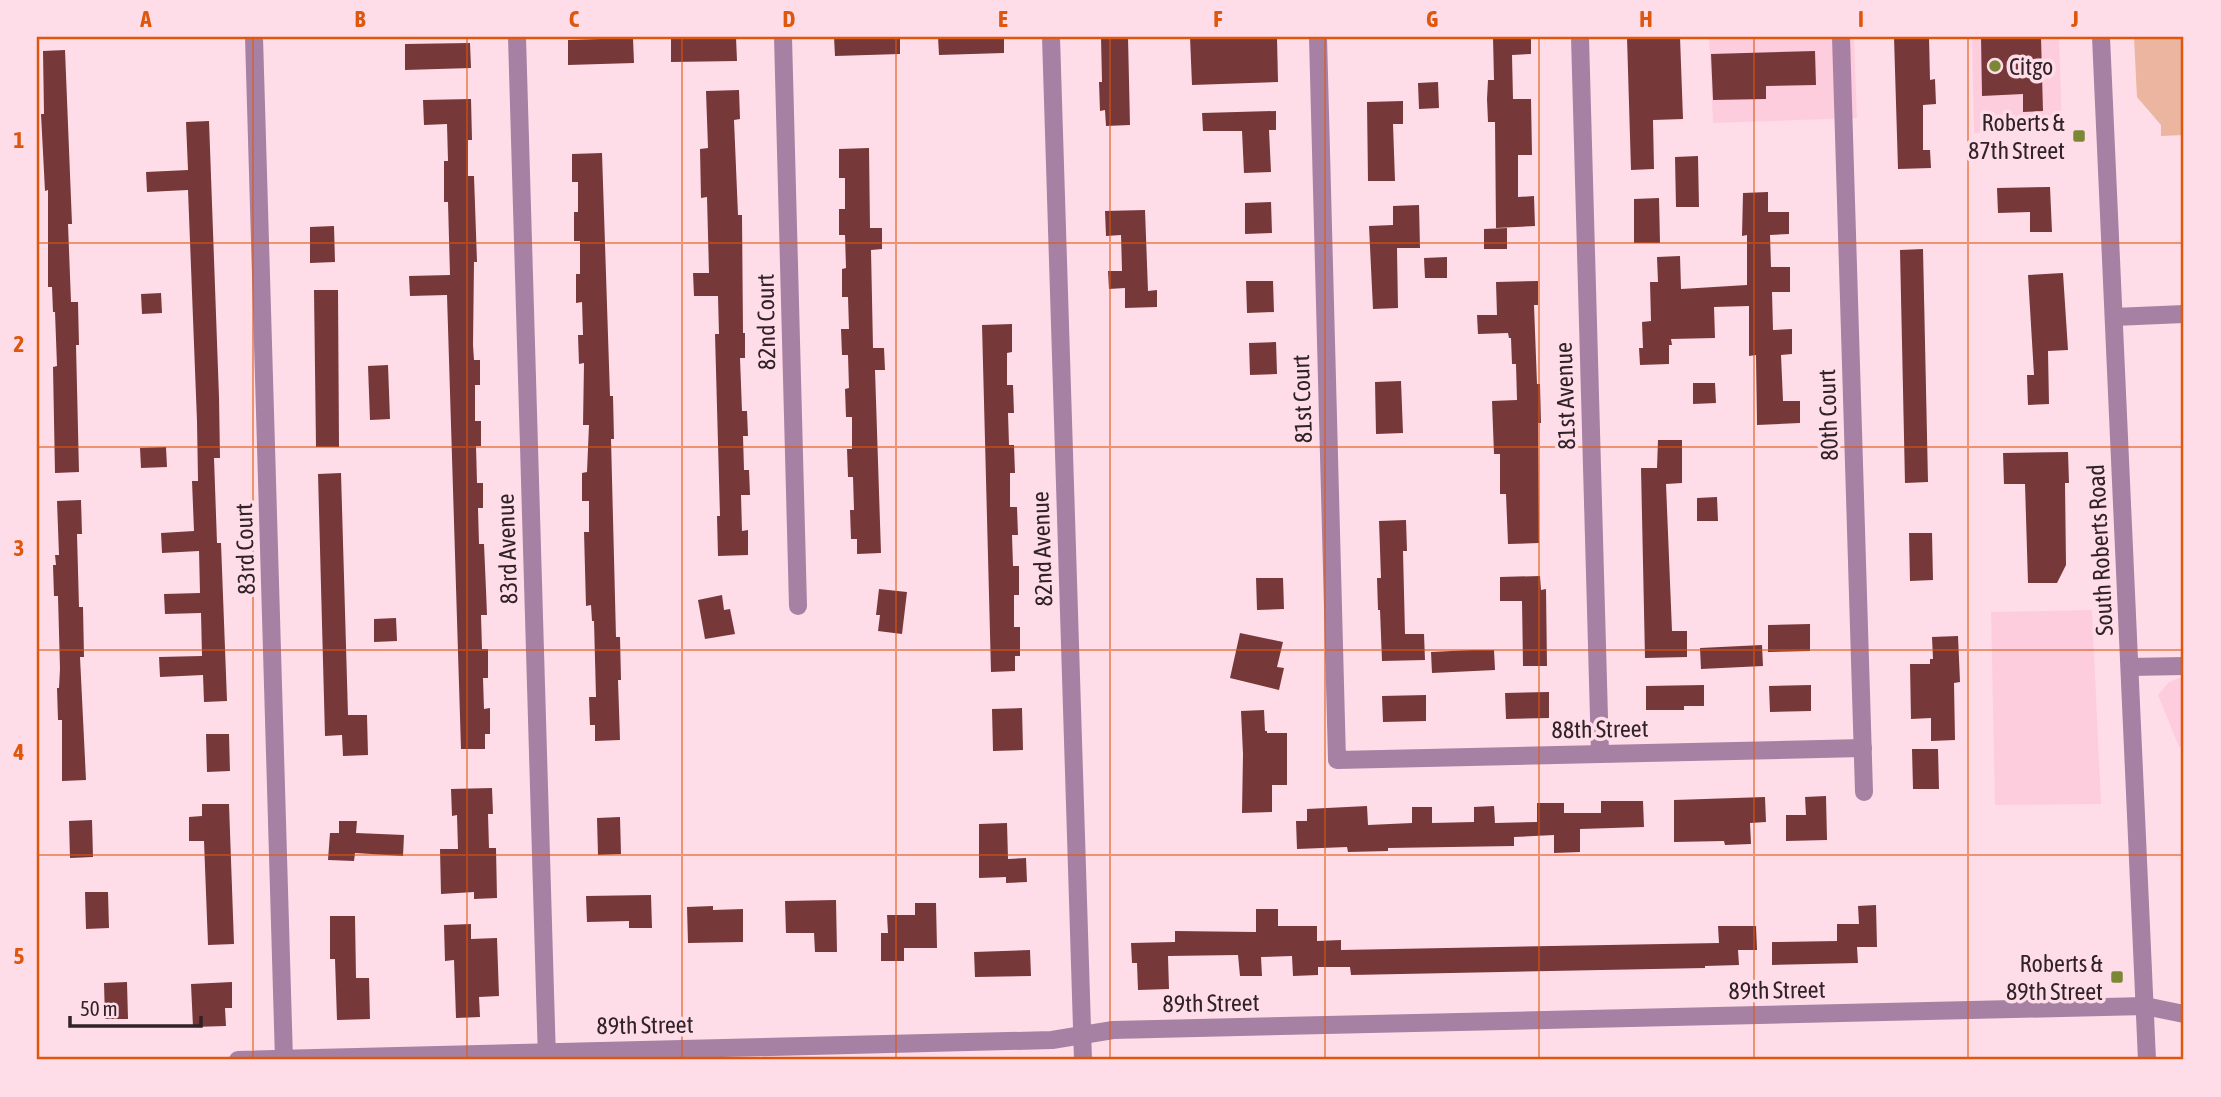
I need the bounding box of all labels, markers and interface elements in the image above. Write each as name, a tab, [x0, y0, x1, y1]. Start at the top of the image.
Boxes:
text: A	[139, 6, 152, 32]
text: B	[355, 6, 366, 32]
text: C	[569, 6, 580, 32]
text: D	[783, 6, 796, 32]
text: E	[998, 6, 1008, 32]
text: F	[1213, 6, 1223, 32]
text: G	[1426, 6, 1438, 32]
text: H	[1639, 6, 1653, 32]
text: I	[1858, 6, 1864, 32]
text: J	[2070, 6, 2079, 32]
place label: Citgo	[2009, 53, 2053, 80]
marker: Citgo	[1987, 58, 2003, 74]
place label: Roberts & 87th Street	[1968, 109, 2066, 164]
text: 1	[14, 127, 25, 153]
marker: Roberts & 87th Street	[2071, 128, 2087, 144]
street label: 82nd Court	[752, 274, 780, 370]
text: 2	[14, 331, 24, 357]
street label: 81st Avenue	[1550, 342, 1580, 450]
street label: 81st Court	[1287, 354, 1317, 444]
street label: 80th Court	[1813, 369, 1843, 461]
street label: South Roberts Road	[2082, 464, 2118, 636]
street label: 82nd Avenue	[1026, 491, 1058, 607]
street label: 83rd Avenue	[492, 493, 522, 605]
street label: 83rd Court	[230, 503, 260, 595]
text: 3	[14, 535, 24, 561]
street label: 88th Street	[1551, 715, 1649, 743]
text: 4	[13, 739, 25, 765]
text: 5	[14, 943, 25, 969]
place label: Roberts & 89th Street	[2006, 950, 2104, 1005]
marker: Roberts & 89th Street	[2109, 969, 2125, 985]
street label: 89th Street	[1728, 976, 1826, 1004]
scale bar	[70, 985, 201, 1029]
street label: 89th Street	[1162, 989, 1260, 1017]
text: 50 m	[80, 996, 118, 1020]
street label: 89th Street	[596, 1011, 694, 1039]

